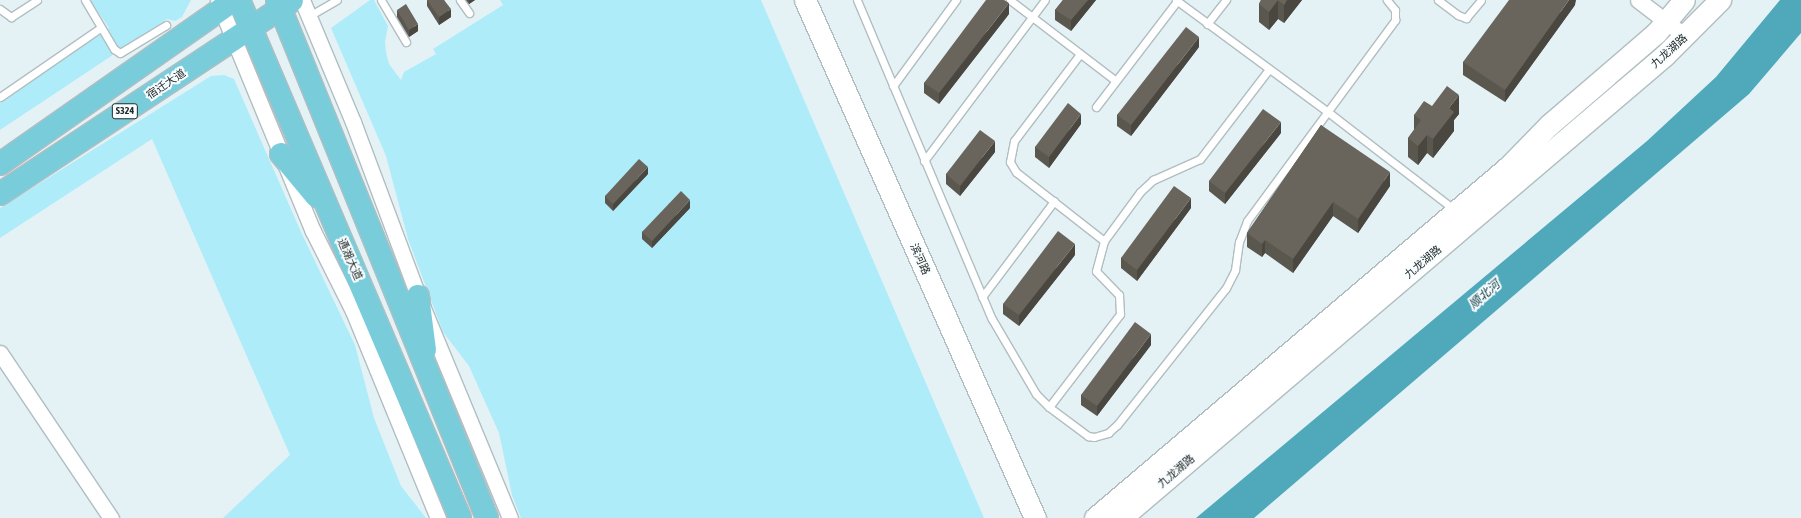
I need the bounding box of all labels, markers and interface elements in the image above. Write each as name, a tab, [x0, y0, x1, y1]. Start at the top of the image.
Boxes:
street label: 九龙湖路	[1648, 31, 1690, 71]
street label: 宿迁大道	[144, 66, 188, 102]
road number: S324	[111, 103, 139, 119]
street label: 通湖大道	[335, 236, 365, 282]
street label: 滨河路	[907, 241, 933, 277]
street label: 九龙湖路	[1402, 243, 1444, 281]
water label: 顺北河	[1467, 278, 1503, 312]
street label: 九龙湖路	[1155, 452, 1197, 490]

